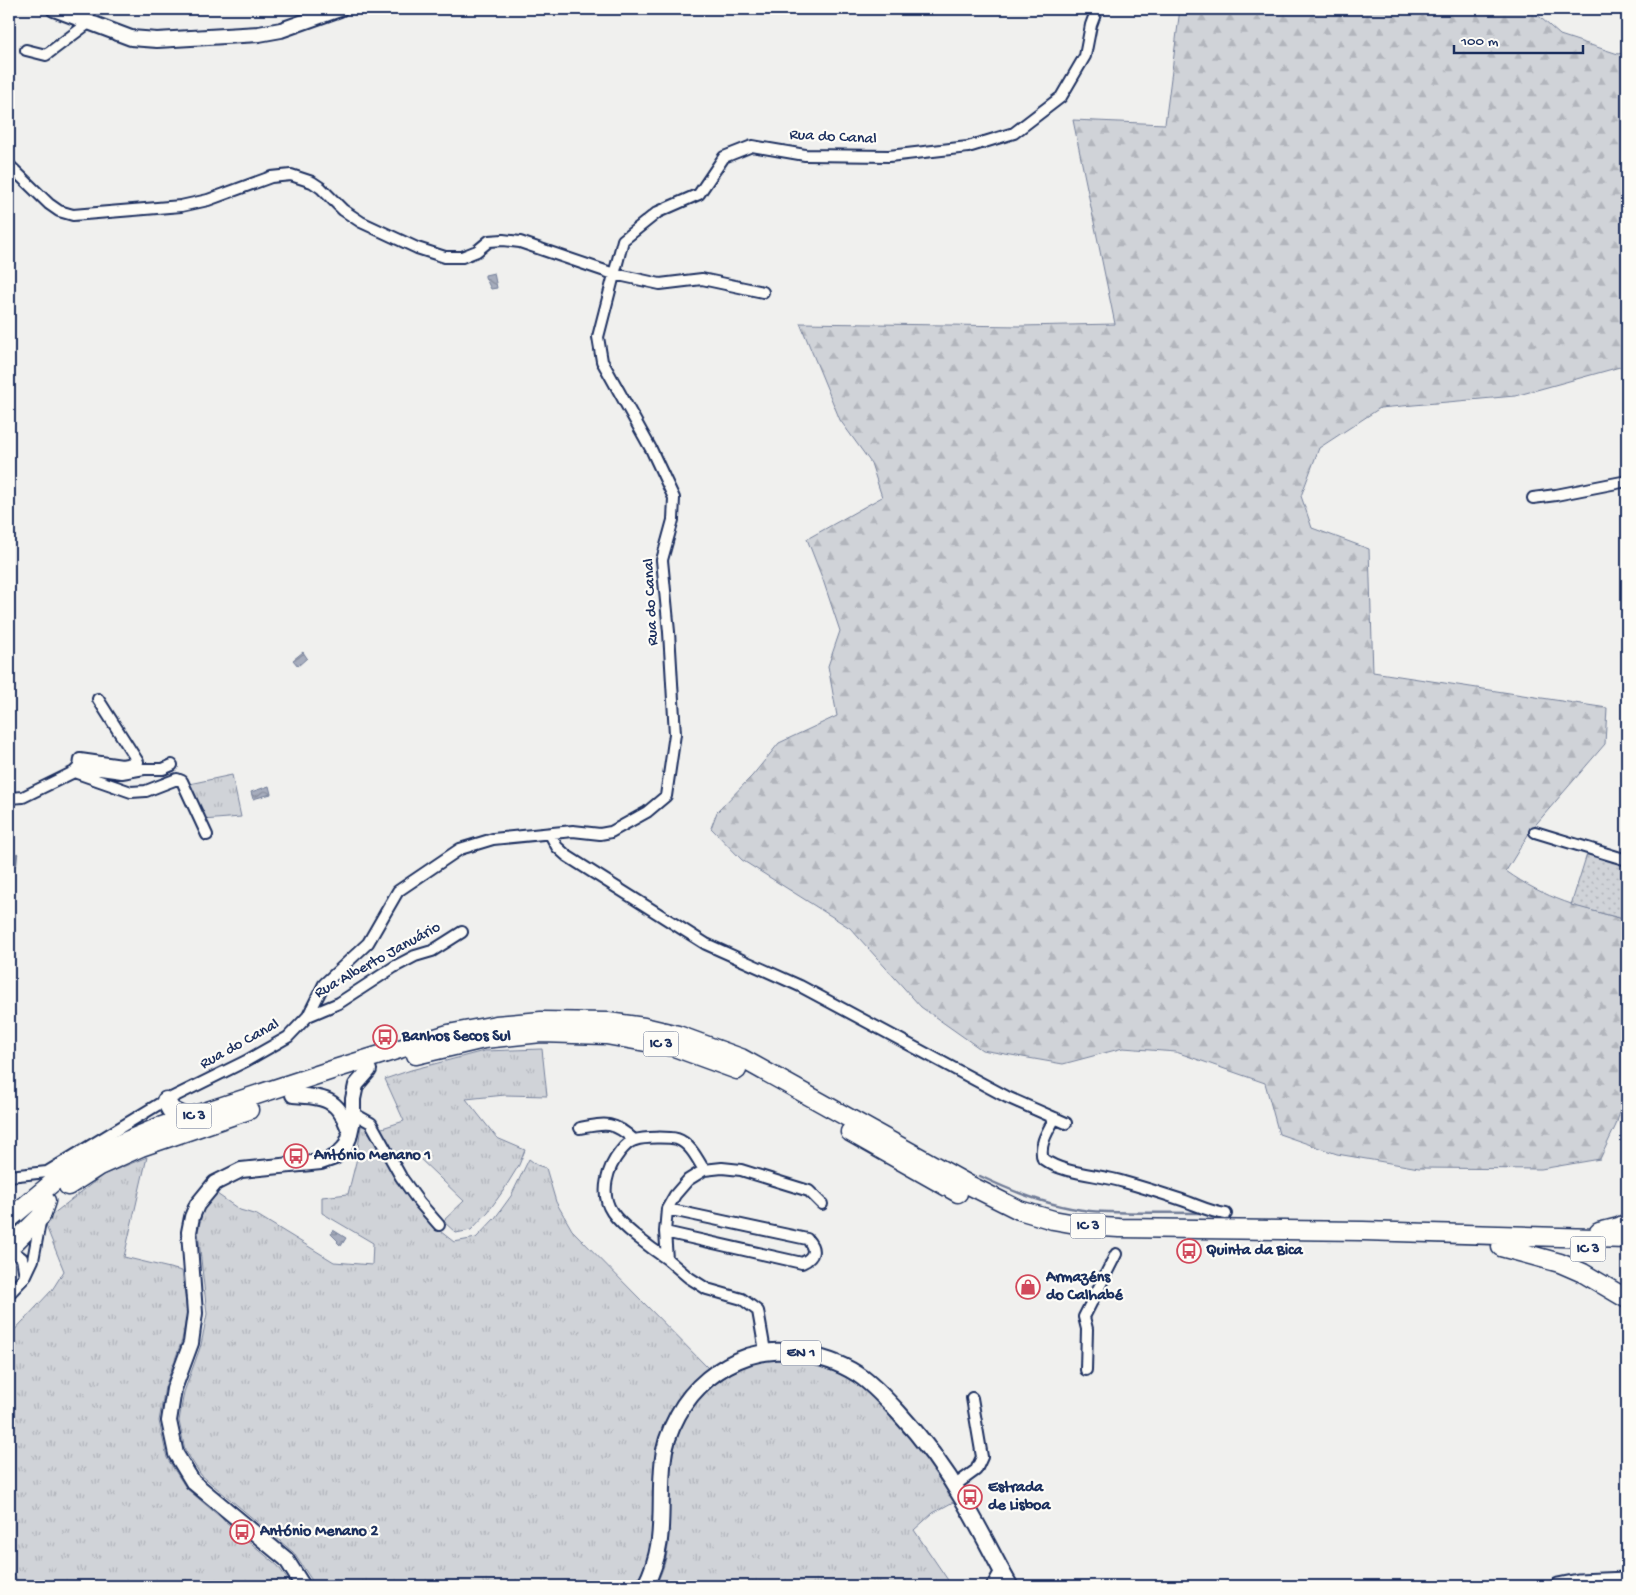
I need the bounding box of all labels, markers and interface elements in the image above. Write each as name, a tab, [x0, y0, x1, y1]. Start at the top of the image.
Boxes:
scale bar	[1454, 22, 1582, 54]
text: 100 m	[1460, 33, 1499, 51]
street label: Rua do Canal	[789, 126, 877, 150]
street label: Rua do Canal	[640, 558, 664, 646]
street label: Rua Alberto Januário	[312, 918, 444, 1004]
street label: Rua do Canal	[197, 1015, 283, 1075]
bus stop icon: Banhos Secos Sul	[372, 1024, 398, 1050]
place label: Banhos Secos Sul	[401, 1028, 511, 1047]
road number: IC 3	[644, 1032, 678, 1056]
road number: IC 3	[176, 1104, 212, 1128]
bus stop icon: António Menano 1	[283, 1143, 309, 1169]
place label: António Menano 1	[313, 1147, 431, 1166]
road number: IC 3	[1070, 1214, 1106, 1238]
road number: IC 3	[1570, 1236, 1606, 1262]
bus stop icon: Quinta da Bica	[1176, 1238, 1202, 1264]
place label: Quinta da Bica	[1206, 1242, 1304, 1261]
place label: Armazéns do Calhabé	[1045, 1269, 1123, 1306]
shop icon: Armazéns do Calhabé	[1015, 1274, 1041, 1300]
road number: EN 1	[781, 1340, 821, 1366]
place label: Estrada de Lisboa	[988, 1479, 1051, 1516]
bus stop icon: Estrada de Lisboa	[957, 1484, 983, 1510]
bus stop icon: António Menano 2	[229, 1519, 255, 1545]
place label: António Menano 2	[259, 1523, 379, 1542]

